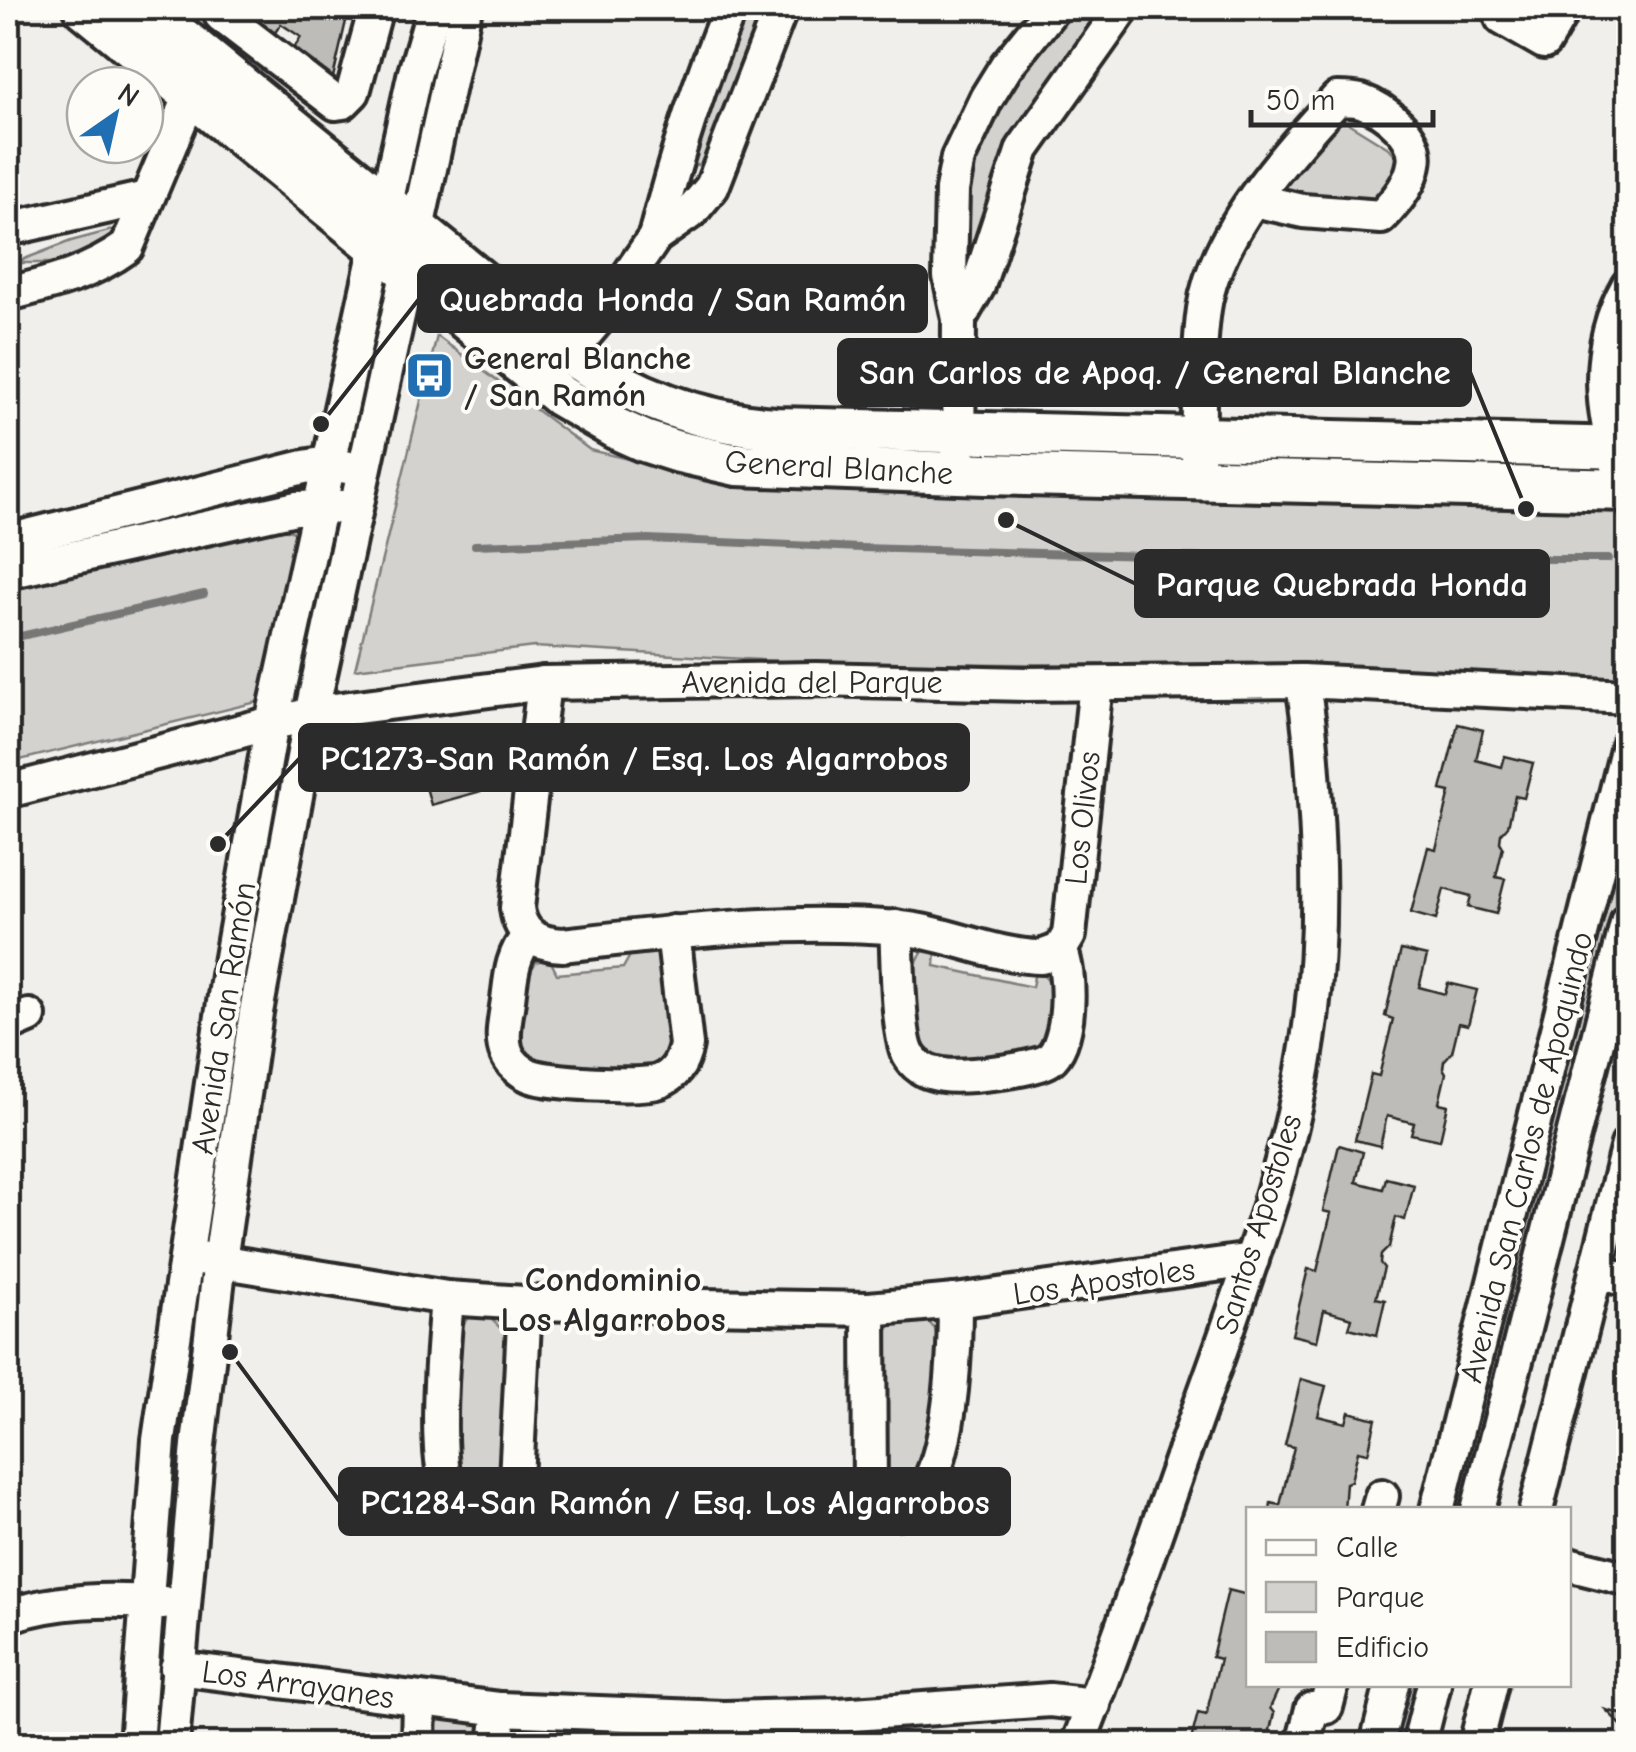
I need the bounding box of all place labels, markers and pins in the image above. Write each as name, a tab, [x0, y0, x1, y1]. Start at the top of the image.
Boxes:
callout: Quebrada Honda / San Ramón	[419, 266, 926, 331]
place label: General Blanche / San Ramón	[464, 340, 691, 414]
callout: San Carlos de Apoq. / General Blanche	[839, 340, 1470, 405]
bus stop icon: General Blanche / San Ramón	[403, 350, 455, 402]
callout: Parque Quebrada Honda	[1136, 551, 1548, 616]
callout: PC1273-San Ramón / Esq. Los Algarrobos	[300, 725, 968, 790]
callout: PC1284-San Ramón / Esq. Los Algarrobos	[340, 1469, 1009, 1534]

